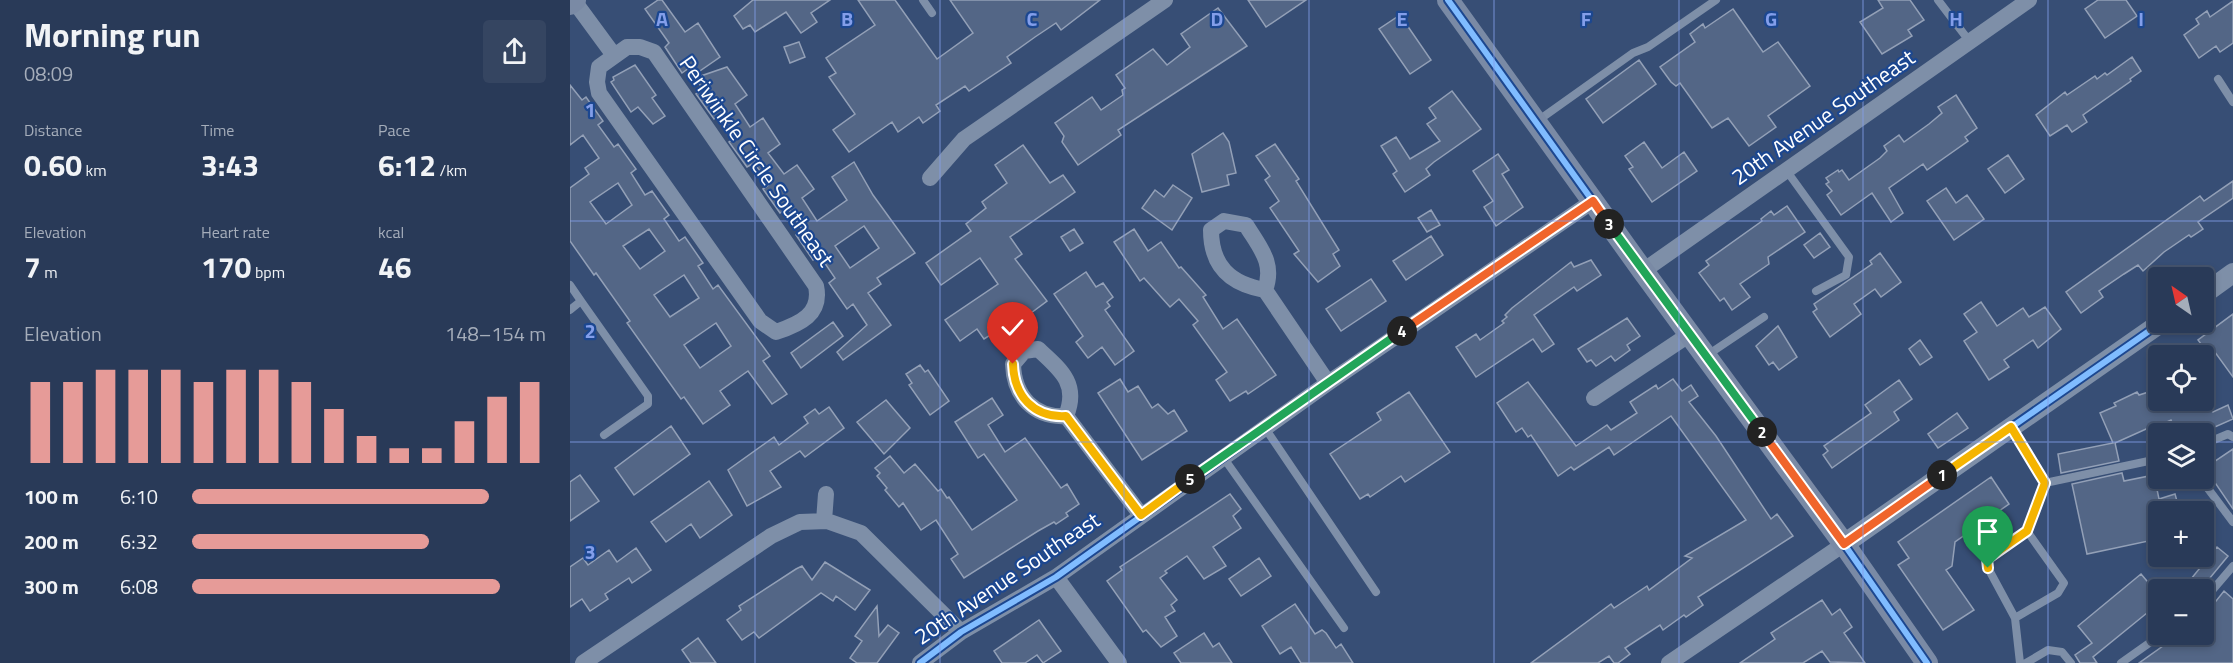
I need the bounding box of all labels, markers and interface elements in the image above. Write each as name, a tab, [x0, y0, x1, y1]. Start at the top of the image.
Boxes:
text: A	[656, 3, 668, 34]
text: B	[841, 3, 853, 34]
text: C	[1027, 3, 1038, 34]
text: D	[1211, 3, 1223, 34]
text: E	[1396, 3, 1408, 34]
text: F	[1581, 3, 1592, 34]
text: G	[1765, 3, 1777, 34]
text: H	[1949, 3, 1963, 34]
text: I	[2138, 3, 2144, 34]
text: Morning run	[24, 10, 201, 60]
button: share	[483, 20, 546, 83]
street label: 20th Avenue Southeast	[1724, 41, 1922, 193]
street label: Periwinkle Circle Southeast	[671, 48, 843, 274]
text: 08:09	[24, 58, 73, 89]
text: 1	[584, 94, 596, 125]
text: Distance	[24, 118, 82, 142]
text: Time	[201, 118, 234, 142]
text: Pace	[378, 118, 410, 142]
text: 0.60	[24, 142, 82, 188]
text: 3:43	[201, 142, 259, 188]
text: 6:12	[378, 142, 436, 188]
text: km	[82, 158, 107, 182]
text: /km	[436, 158, 467, 182]
pin: 3	[1594, 209, 1624, 239]
text: 3	[1605, 212, 1613, 236]
text: Elevation	[24, 220, 86, 244]
text: Heart rate	[201, 220, 270, 244]
text: kcal	[378, 220, 404, 244]
text: 7	[24, 244, 41, 290]
text: 170	[201, 244, 251, 290]
text: 46	[378, 244, 412, 290]
text: m	[41, 260, 58, 284]
text: bpm	[251, 260, 285, 284]
north arrow	[2148, 267, 2214, 333]
map controls	[2148, 267, 2214, 645]
pin	[987, 302, 1038, 364]
icon: check	[996, 311, 1029, 344]
text: 2	[584, 315, 596, 346]
pin: 4	[1387, 316, 1417, 346]
text: Elevation	[24, 318, 102, 349]
text: 148–154 m	[445, 318, 546, 349]
text: 4	[1398, 319, 1406, 343]
button: locate	[2148, 345, 2214, 411]
pin: 2	[1747, 417, 1777, 447]
text: 2	[1758, 420, 1766, 444]
button: layers	[2148, 423, 2214, 489]
pin: 1	[1927, 460, 1957, 490]
text: 1	[1938, 463, 1946, 487]
pin: 5	[1175, 464, 1205, 494]
text: 5	[1186, 467, 1194, 491]
text: 100 m	[24, 481, 79, 512]
text: 6:10	[120, 481, 158, 512]
button: +	[2148, 501, 2214, 567]
street label: 20th Avenue Southeast	[907, 503, 1107, 653]
pin	[1962, 506, 2013, 568]
icon: arrive	[1971, 515, 2004, 548]
text: 200 m	[24, 526, 79, 557]
text: 6:32	[120, 526, 158, 557]
text: 3	[584, 536, 596, 567]
text: 300 m	[24, 571, 79, 602]
text: 6:08	[120, 571, 158, 602]
button: −	[2148, 579, 2214, 645]

